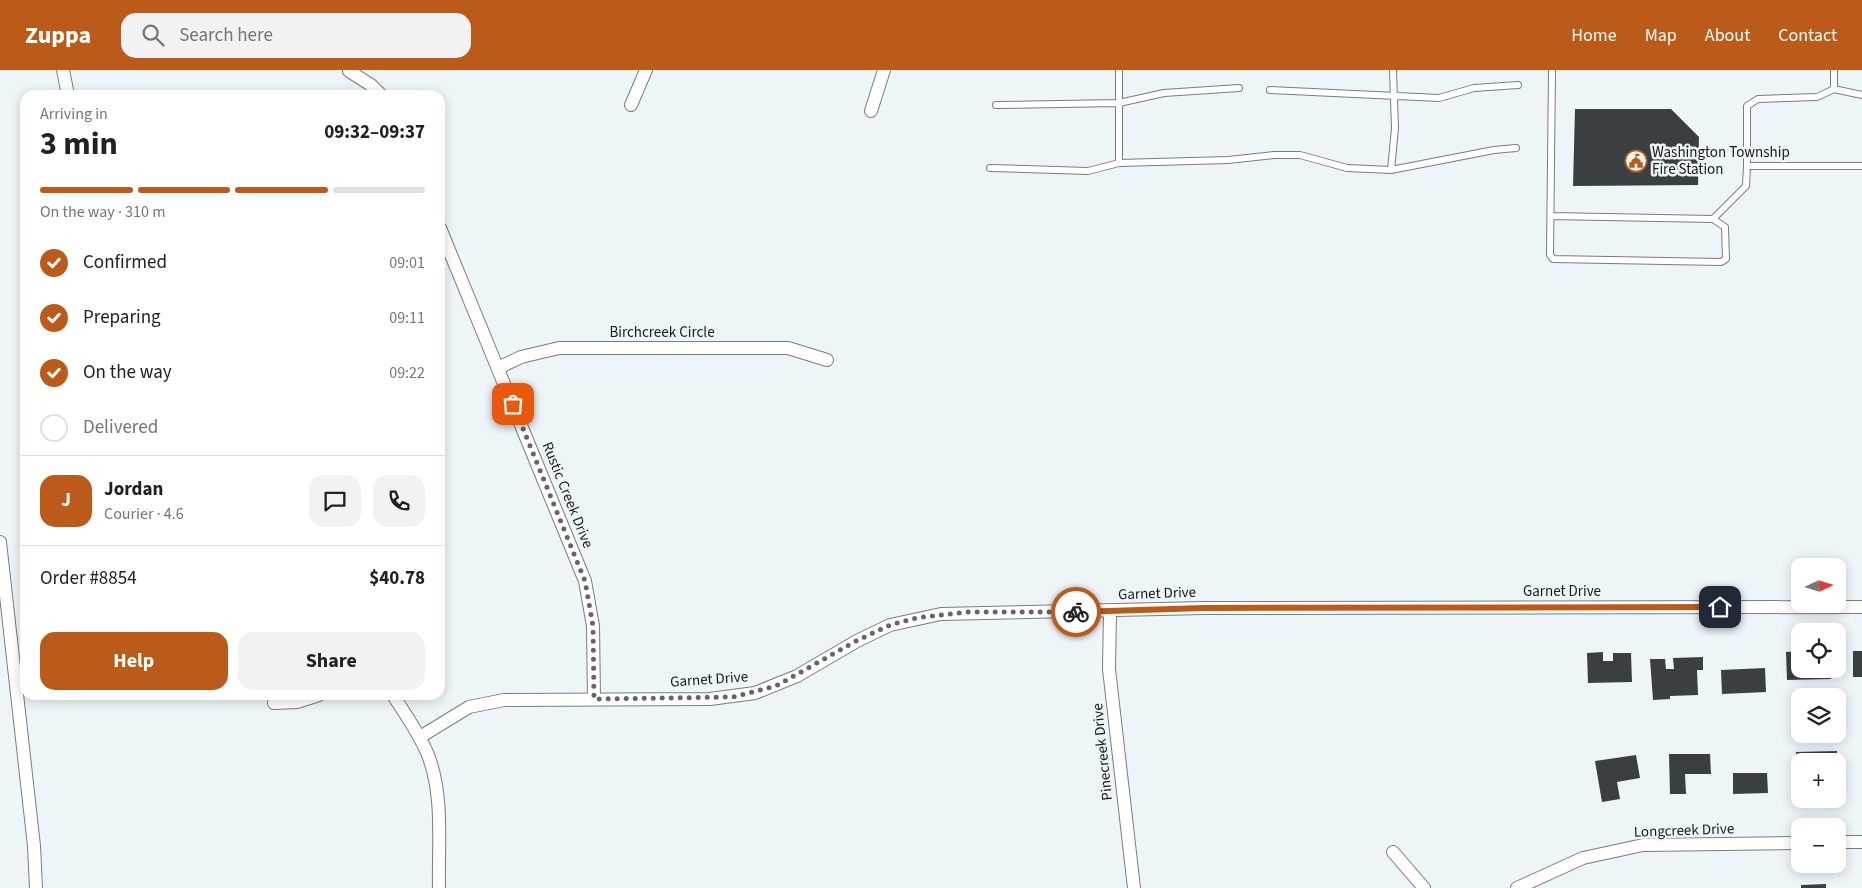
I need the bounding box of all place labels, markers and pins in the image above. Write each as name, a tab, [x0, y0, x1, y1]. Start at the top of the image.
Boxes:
place label: Washington Township Fire Station	[1652, 142, 1790, 180]
public building icon: Washington Township Fire Station	[1624, 149, 1648, 173]
pin	[492, 383, 534, 425]
pin	[1699, 586, 1741, 628]

